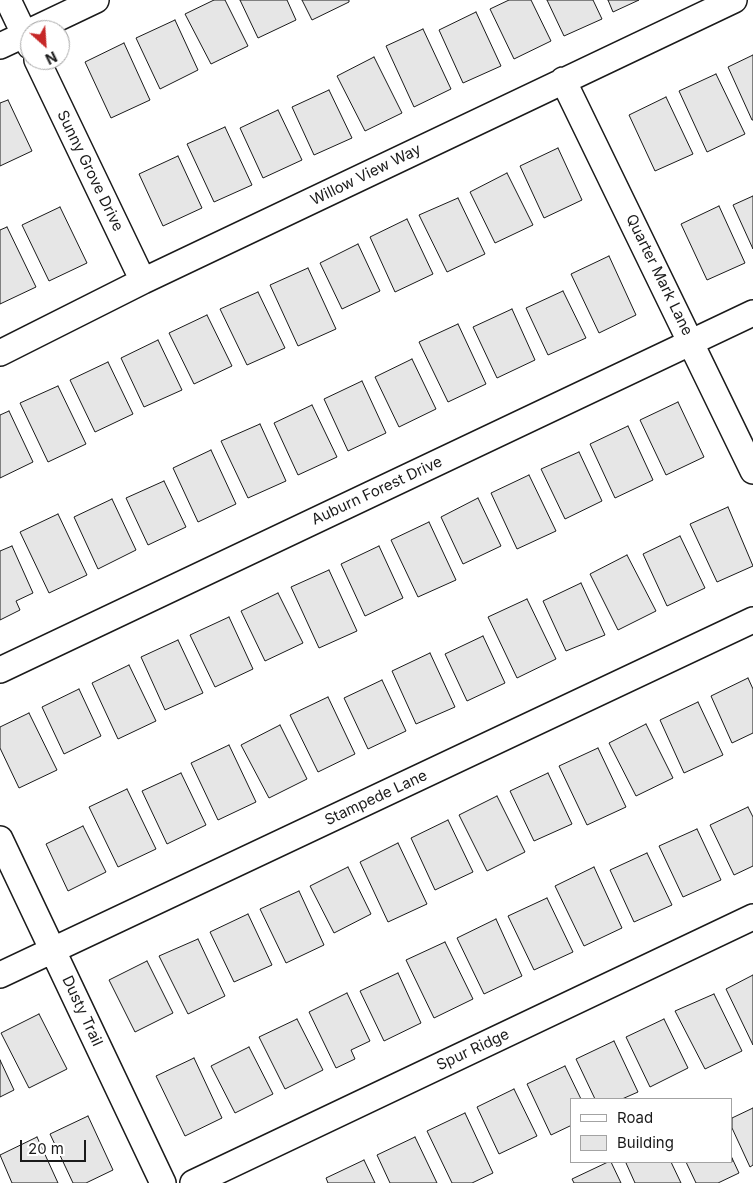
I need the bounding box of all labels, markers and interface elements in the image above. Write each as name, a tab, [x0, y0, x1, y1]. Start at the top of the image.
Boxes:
north arrow	[20, 20, 70, 70]
text: N	[43, 48, 60, 68]
street label: Sunny Grove Drive	[53, 108, 127, 234]
street label: Willow View Way	[308, 140, 424, 210]
street label: Quarter Mark Lane	[622, 211, 696, 339]
street label: Auburn Forest Drive	[309, 453, 445, 529]
street label: Stampede Lane	[322, 766, 430, 830]
street label: Dusty Trail	[58, 973, 106, 1049]
street label: Spur Ridge	[434, 1025, 512, 1075]
legend	[570, 1098, 733, 1163]
text: Road	[617, 1108, 653, 1127]
scale bar	[22, 1130, 89, 1162]
text: Building	[617, 1133, 674, 1152]
text: 20 m	[28, 1139, 64, 1158]

